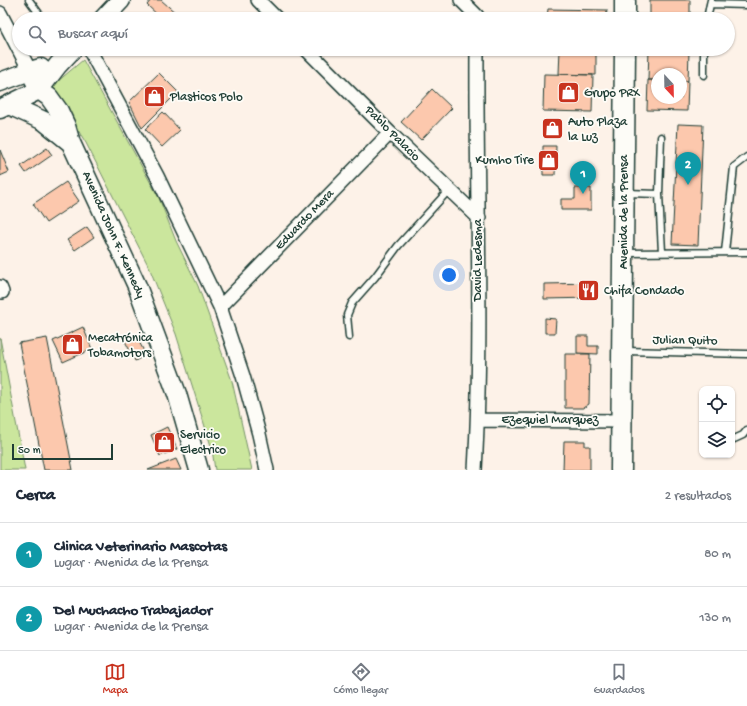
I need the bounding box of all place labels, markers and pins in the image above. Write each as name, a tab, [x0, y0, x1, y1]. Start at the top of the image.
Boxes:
shop icon: Grupo PRX	[555, 80, 581, 106]
shop icon: Plasticos Polo	[141, 84, 167, 110]
place label: Grupo PRX	[584, 86, 641, 101]
place label: Plasticos Polo	[169, 90, 243, 105]
place label: Auto Plaza la Luz	[568, 115, 628, 145]
shop icon: Auto Plaza la Luz	[540, 116, 566, 142]
shop icon: Kumho Tire	[536, 147, 562, 173]
pin: 2	[675, 152, 701, 185]
place label: Kumho Tire	[476, 153, 534, 168]
pin: 1	[570, 161, 596, 194]
restaurant icon: Chifa Condado	[575, 278, 601, 304]
place label: Chifa Condado	[604, 284, 685, 299]
place label: Mecatrónica Tobamotors	[87, 331, 153, 361]
shop icon: Mecatrónica Tobamotors	[59, 332, 85, 358]
place label: Servicio Electrico	[180, 428, 226, 458]
shop icon: Servicio Electrico	[151, 429, 177, 455]

